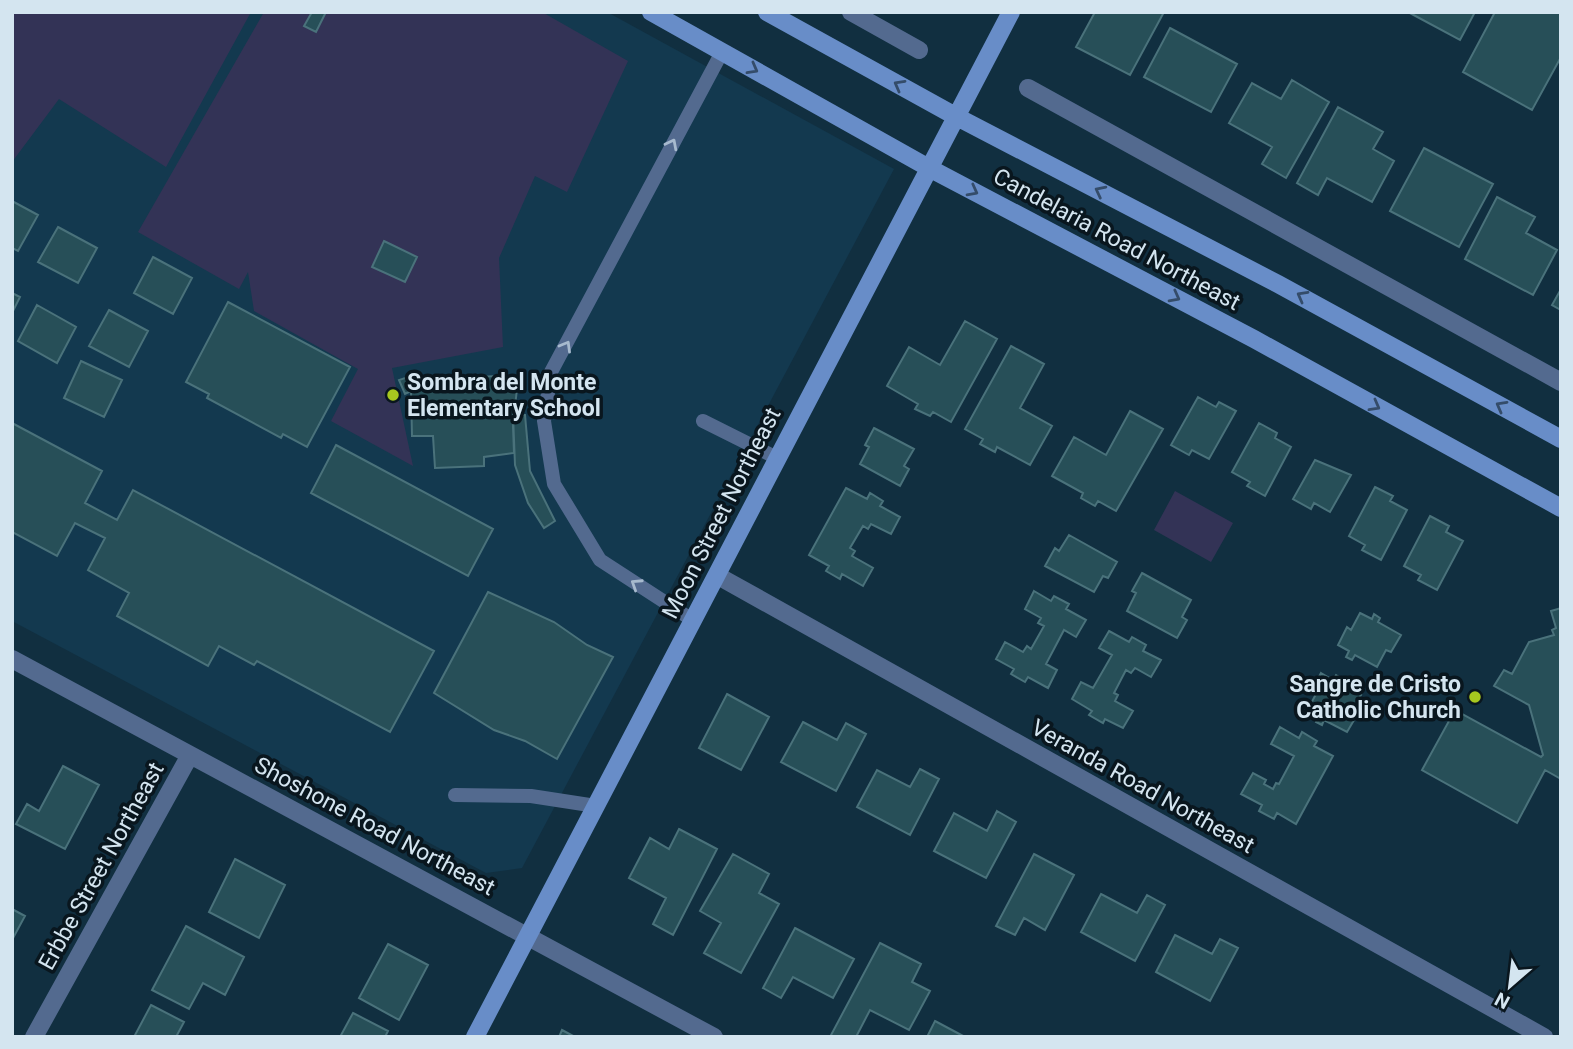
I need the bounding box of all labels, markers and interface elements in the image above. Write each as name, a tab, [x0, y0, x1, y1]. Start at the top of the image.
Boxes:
one-way arrow	[746, 61, 758, 74]
one-way arrow	[894, 80, 906, 93]
one-way arrow	[663, 139, 677, 151]
street label: Candelaria Road Northeast	[989, 163, 1245, 316]
one-way arrow	[966, 183, 979, 197]
one-way arrow	[1095, 186, 1107, 199]
one-way arrow	[1168, 289, 1180, 302]
one-way arrow	[1296, 291, 1309, 305]
one-way arrow	[558, 340, 571, 353]
place label: Sombra del Monte Elementary School	[407, 369, 601, 422]
marker: Sombra del Monte Elementary School	[385, 387, 401, 403]
one-way arrow	[1368, 398, 1380, 411]
one-way arrow	[1496, 401, 1508, 414]
street label: Moon Street Northeast	[656, 403, 786, 623]
one-way arrow	[631, 579, 644, 592]
place label: Sangre de Cristo Catholic Church	[1289, 671, 1461, 724]
marker: Sangre de Cristo Catholic Church	[1467, 689, 1483, 705]
street label: Veranda Road Northeast	[1027, 714, 1259, 859]
street label: Shoshone Road Northeast	[250, 752, 500, 901]
street label: Erbbe Street Northeast	[33, 758, 170, 975]
north arrow	[1475, 951, 1545, 1021]
text: N	[1491, 987, 1514, 1014]

